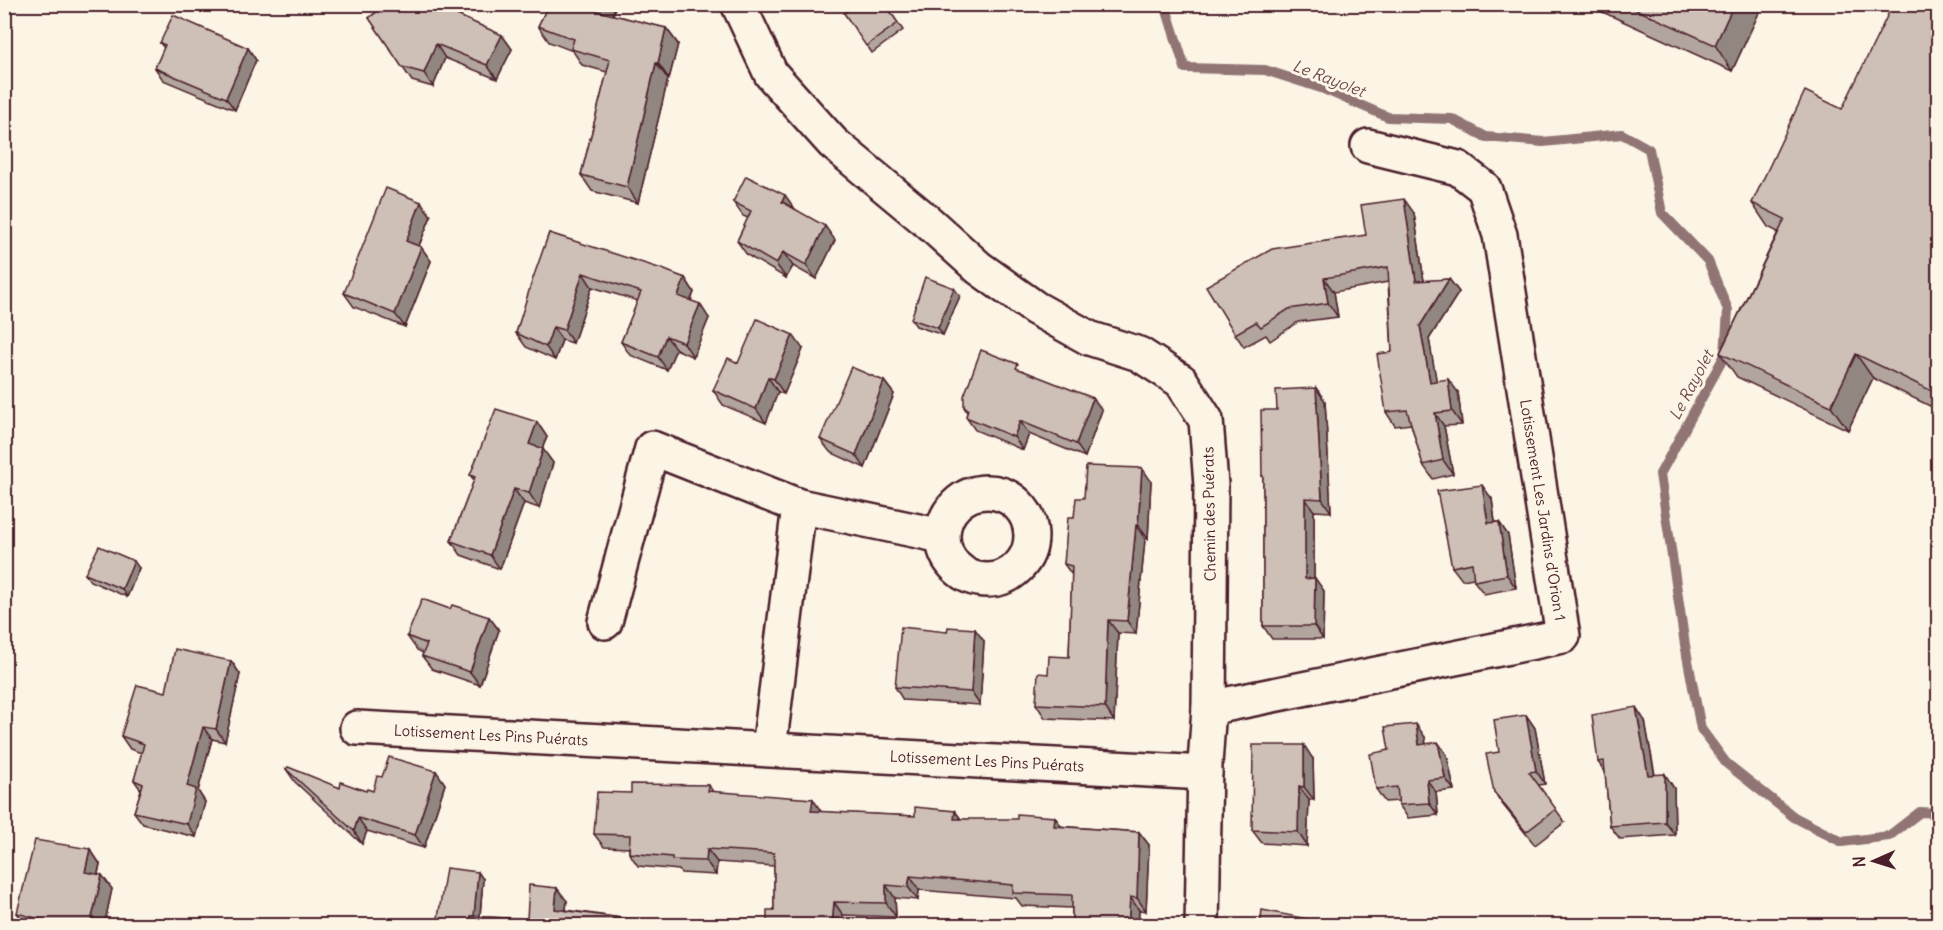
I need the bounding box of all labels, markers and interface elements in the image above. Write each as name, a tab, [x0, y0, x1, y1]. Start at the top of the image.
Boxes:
water label: Le Rayolet	[1290, 55, 1370, 102]
water label: Le Rayolet	[1664, 345, 1719, 423]
street label: Lotissement Les Jardins d'Orion 1	[1516, 398, 1570, 622]
street label: Chemin des Puérats	[1198, 446, 1220, 582]
street label: Lotissement Les Pins Puérats	[393, 720, 589, 750]
street label: Lotissement Les Pins Puérats	[889, 746, 1085, 776]
north arrow	[1844, 831, 1904, 891]
text: N	[1849, 856, 1869, 868]

